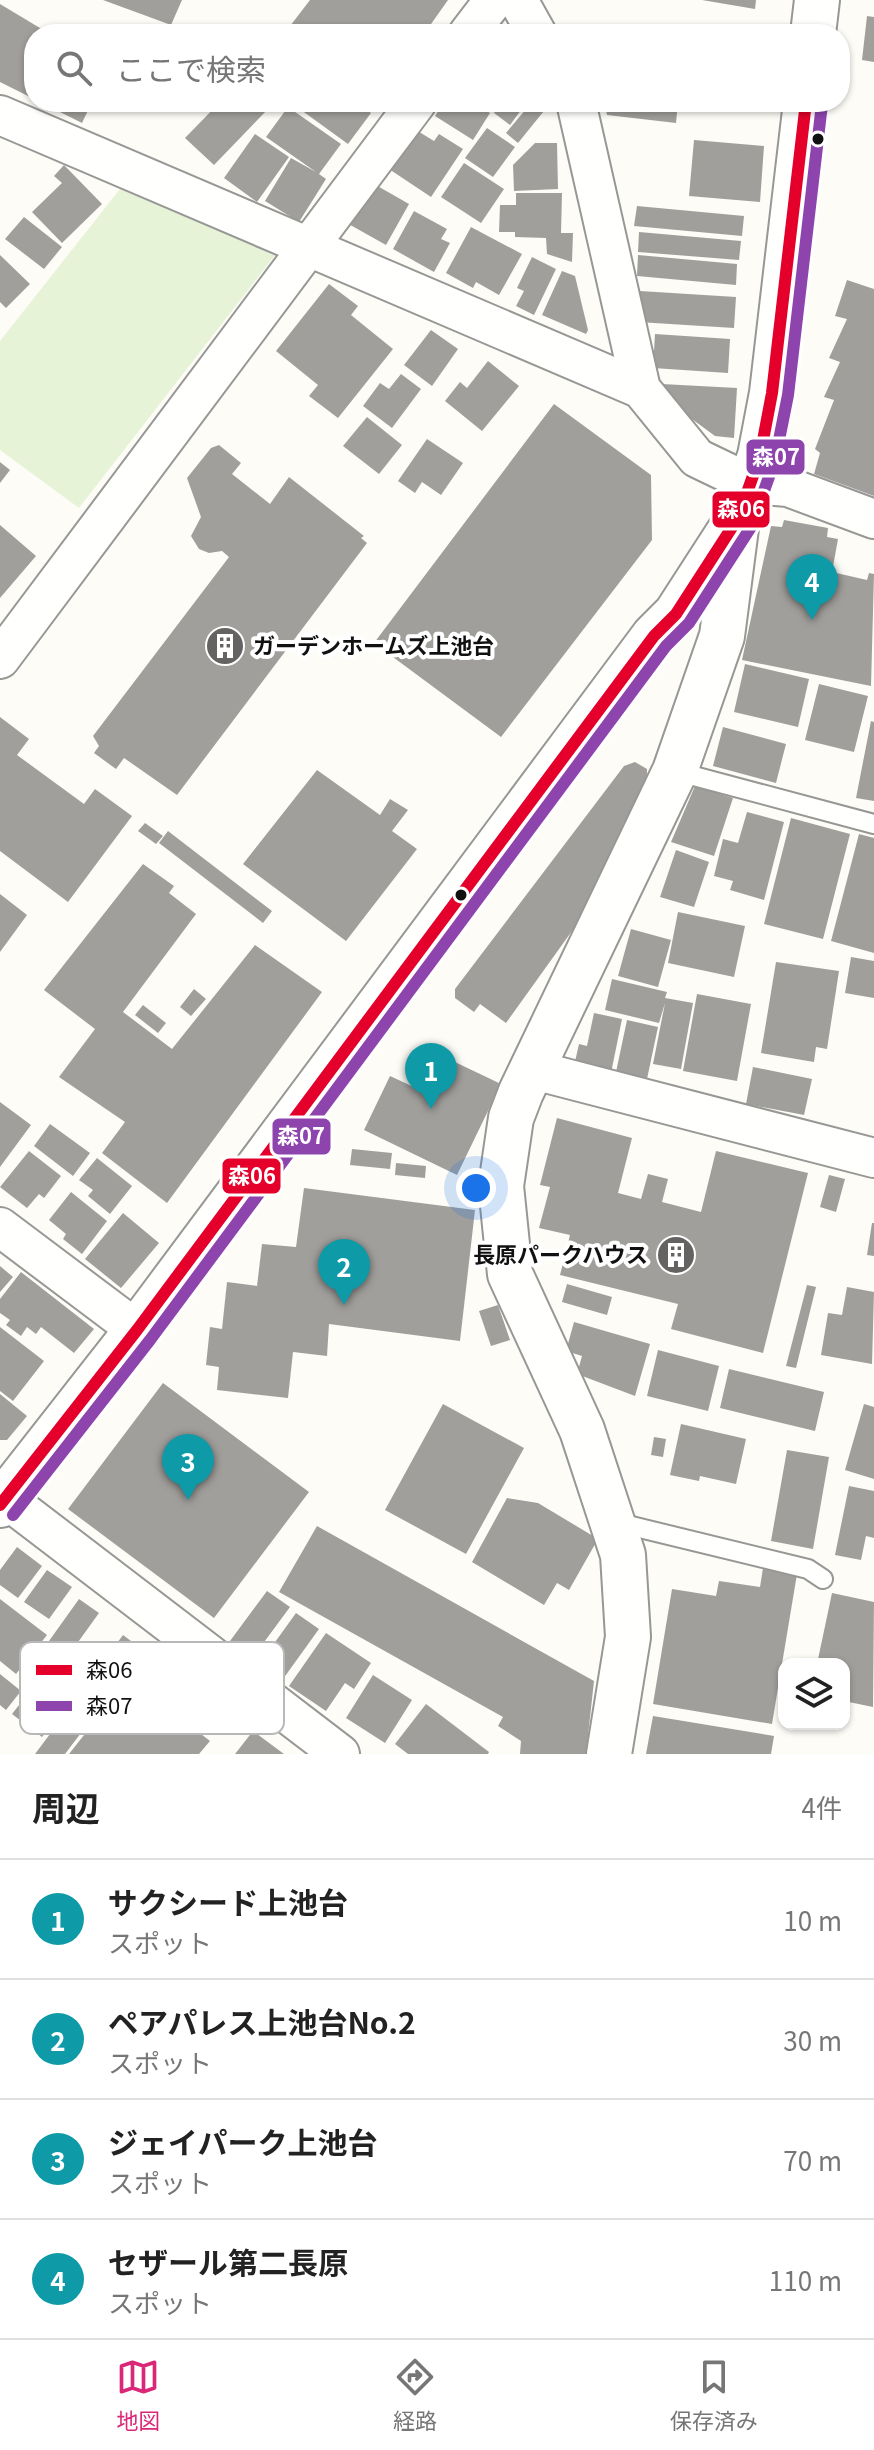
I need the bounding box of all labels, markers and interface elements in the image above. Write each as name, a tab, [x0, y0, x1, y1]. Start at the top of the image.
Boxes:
search box	[24, 24, 850, 112]
icon: search	[52, 46, 96, 90]
text: ここで検索	[116, 46, 266, 90]
unlabelled marker	[810, 131, 826, 147]
line badge: 森07	[745, 438, 806, 476]
text: 森07	[752, 439, 800, 471]
line badge: 森06	[711, 490, 771, 529]
text: 森06	[717, 491, 765, 523]
pin: 4	[786, 554, 838, 620]
building icon: ガーデンホームズ上池台	[204, 625, 246, 667]
place label: ガーデンホームズ上池台	[253, 628, 494, 660]
unlabelled marker	[453, 887, 469, 903]
pin: 1	[405, 1043, 457, 1109]
line badge: 森07	[271, 1117, 332, 1156]
text: 森07	[277, 1118, 325, 1150]
line badge: 森06	[221, 1157, 282, 1195]
text: 森06	[228, 1158, 276, 1190]
your location	[456, 1168, 496, 1208]
building icon: 長原パークハウス	[655, 1234, 697, 1276]
place label: 長原パークハウス	[473, 1237, 648, 1269]
pin: 2	[318, 1239, 370, 1305]
pin: 3	[162, 1434, 214, 1500]
legend	[20, 1642, 284, 1734]
text: 森06	[86, 1652, 132, 1684]
map controls	[778, 1658, 850, 1730]
button: layers	[778, 1658, 850, 1730]
text: 森07	[86, 1688, 132, 1720]
text: 周辺	[32, 1782, 100, 1831]
text: 4件	[802, 1788, 842, 1825]
text: サクシード上池台	[108, 1879, 348, 1923]
text: 1	[50, 1901, 66, 1938]
text: 10 m	[783, 1901, 842, 1938]
text: スポット	[108, 1923, 212, 1960]
text: ペアパレス上池台No.2	[108, 1999, 416, 2043]
text: 2	[50, 2021, 66, 2058]
text: 30 m	[783, 2021, 842, 2058]
text: スポット	[108, 2043, 212, 2080]
text: ジェイパーク上池台	[108, 2119, 377, 2163]
text: 3	[50, 2141, 66, 2178]
text: 70 m	[783, 2141, 842, 2178]
text: スポット	[108, 2163, 212, 2200]
text: セザール第二長原	[108, 2239, 348, 2283]
text: 4	[50, 2261, 66, 2298]
text: 110 m	[769, 2261, 842, 2298]
text: スポット	[108, 2283, 212, 2320]
tab: 地図	[116, 2355, 160, 2435]
tab: 経路	[393, 2355, 437, 2435]
tab: 保存済み	[670, 2355, 758, 2435]

